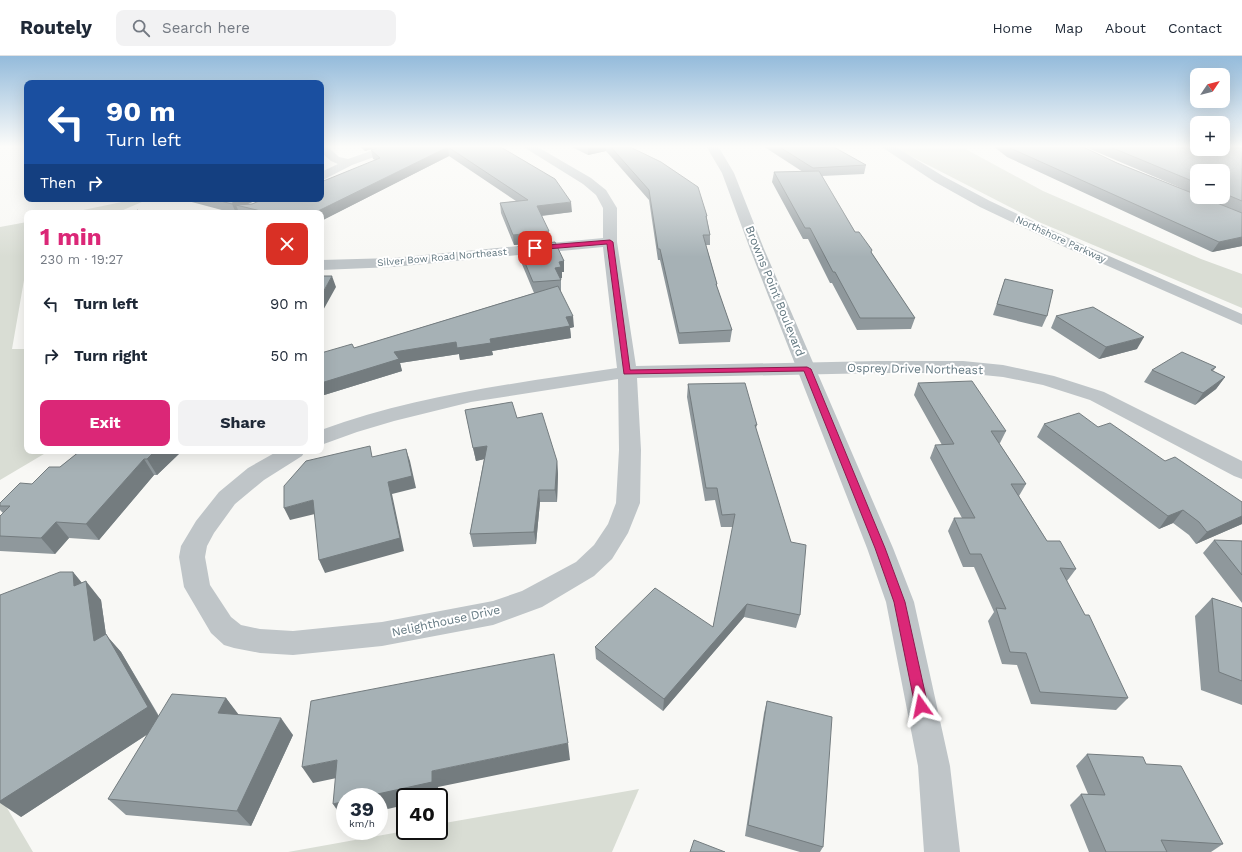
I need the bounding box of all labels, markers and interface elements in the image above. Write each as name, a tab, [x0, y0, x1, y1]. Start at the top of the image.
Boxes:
search box	[116, 10, 396, 46]
text: Routely	[20, 16, 92, 39]
icon: search	[130, 17, 152, 39]
text: Search here	[162, 19, 250, 37]
text: Home	[992, 20, 1032, 36]
text: Map	[1054, 20, 1083, 36]
text: About	[1105, 20, 1146, 36]
text: Contact	[1168, 20, 1222, 36]
north arrow	[1190, 68, 1230, 108]
map controls	[1190, 68, 1230, 204]
text: 90 m	[106, 95, 176, 128]
icon: left	[40, 96, 92, 148]
button: +	[1190, 116, 1230, 156]
text: Turn left	[106, 129, 181, 150]
button: −	[1190, 164, 1230, 204]
icon: right	[84, 172, 106, 194]
text: Then	[40, 174, 76, 192]
street label: Northshore Parkway	[1014, 213, 1109, 265]
text: 1 min	[40, 223, 102, 251]
button: close	[266, 223, 308, 265]
street label: Browns Point Boulevard	[742, 224, 808, 358]
pin	[518, 231, 552, 265]
icon: arrive	[524, 237, 546, 259]
street label: Silver Bow Road Northeast	[377, 246, 508, 268]
text: 230 m · 19:27	[40, 252, 123, 267]
icon: left	[40, 293, 62, 315]
text: Turn left	[74, 295, 138, 313]
text: 90 m	[270, 295, 308, 313]
icon: right	[40, 345, 62, 367]
text: Turn right	[74, 347, 147, 365]
text: 50 m	[271, 347, 308, 365]
street label: Osprey Drive Northeast	[847, 361, 983, 377]
button: Exit	[40, 400, 170, 446]
button: Share	[178, 400, 308, 446]
street label: Nelighthouse Drive	[391, 603, 502, 639]
position arrow	[900, 685, 942, 727]
speed limit sign: 40	[396, 788, 448, 840]
text: 39	[350, 797, 374, 821]
text: km/h	[349, 818, 375, 829]

